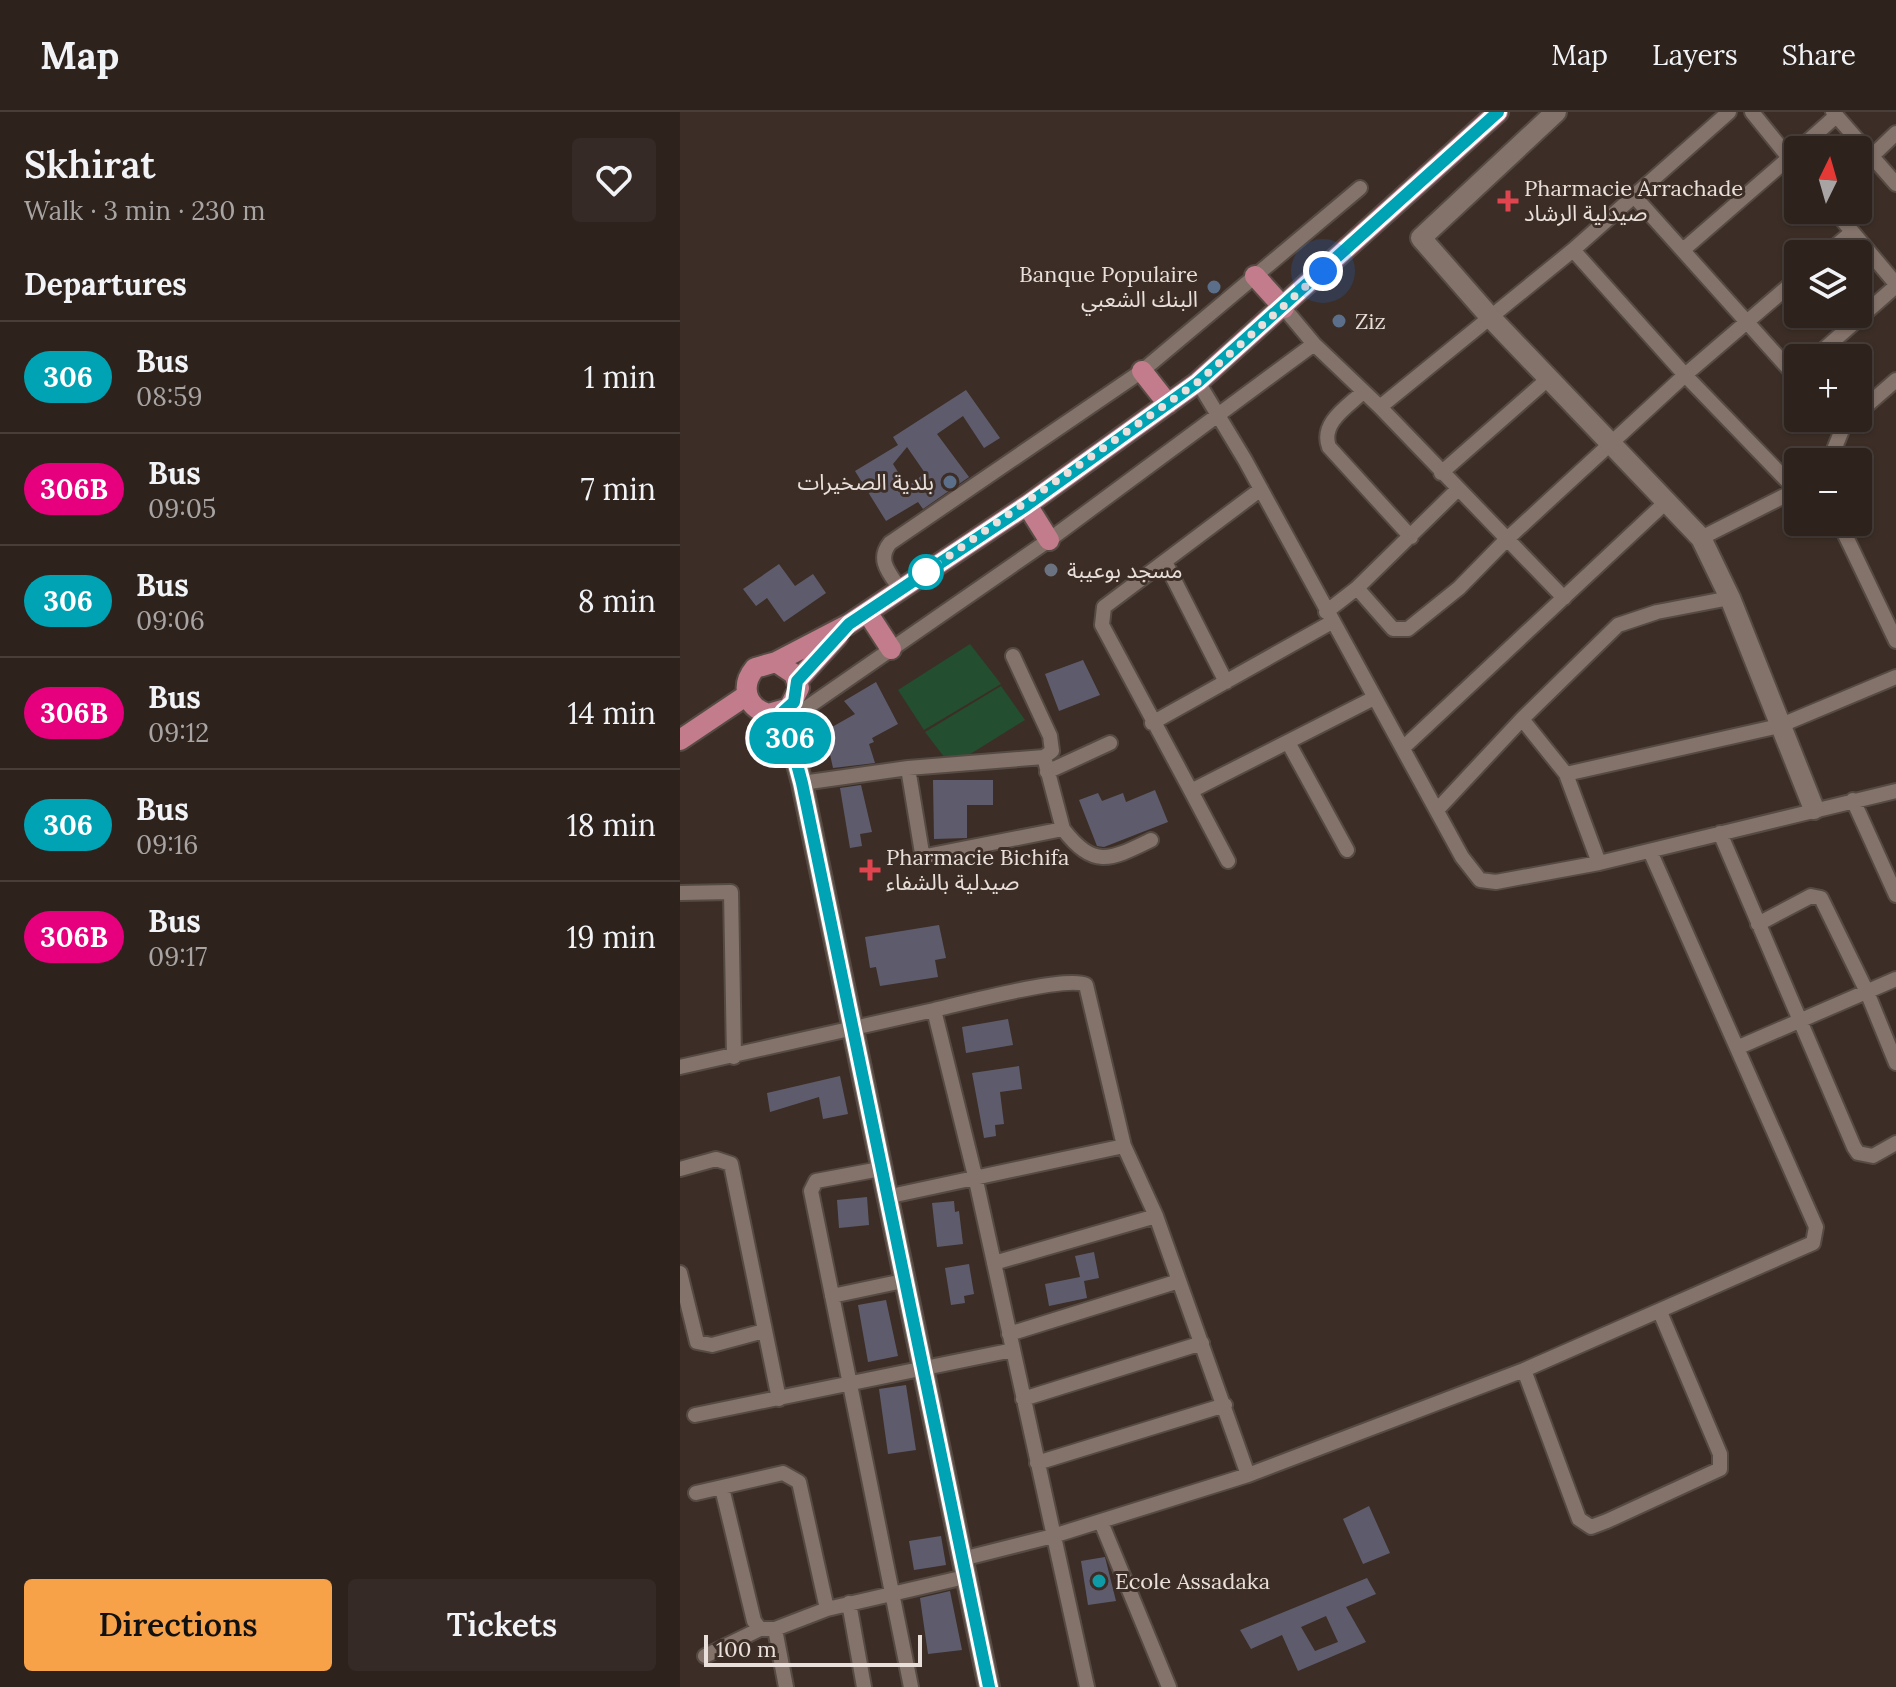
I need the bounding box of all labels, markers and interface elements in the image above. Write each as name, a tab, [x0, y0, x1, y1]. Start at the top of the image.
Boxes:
text: Map	[40, 31, 119, 79]
text: Map	[1551, 37, 1608, 73]
text: Layers	[1652, 37, 1738, 73]
text: Share	[1782, 37, 1856, 73]
north arrow	[1784, 136, 1872, 224]
map controls	[1784, 136, 1872, 536]
button: heart	[572, 138, 656, 222]
text: Skhirat	[24, 140, 156, 188]
place label: Pharmacie Arrachade صيدلية الرشاد	[1524, 174, 1743, 227]
marker: Pharmacie Arrachade صيدلية الرشاد	[1499, 192, 1517, 210]
text: Walk · 3 min · 230 m	[24, 194, 266, 227]
button: layers	[1784, 240, 1872, 328]
your location	[1303, 251, 1343, 291]
place label: Banque Populaire البنك الشعبي	[1019, 260, 1198, 316]
text: Departures	[24, 265, 187, 303]
marker: Banque Populaire البنك الشعبي	[1205, 278, 1223, 296]
place label: Ziz	[1355, 307, 1386, 335]
marker: Ziz	[1330, 312, 1348, 330]
text: Bus	[136, 342, 189, 380]
button: +	[1784, 344, 1872, 432]
text: 1 min	[584, 358, 656, 396]
text: 306	[43, 359, 93, 395]
text: 08:59	[136, 380, 202, 413]
button: −	[1784, 448, 1872, 536]
text: Bus	[148, 454, 201, 492]
place label: بلدية الصخيرات	[797, 468, 934, 496]
text: 7 min	[581, 470, 656, 508]
text: 306B	[40, 471, 108, 507]
marker: بلدية الصخيرات	[941, 473, 959, 491]
text: 09:05	[148, 492, 216, 525]
unlabelled marker	[909, 555, 943, 589]
place label: مسجد بوعيبة	[1067, 556, 1183, 584]
marker: مسجد بوعيبة	[1042, 561, 1060, 579]
text: Bus	[136, 566, 189, 604]
text: 8 min	[578, 582, 656, 620]
text: 306	[43, 583, 93, 619]
text: 09:06	[136, 604, 205, 637]
text: Bus	[148, 678, 201, 716]
text: 14 min	[567, 694, 656, 732]
text: 306B	[40, 695, 108, 731]
line badge: 306	[744, 712, 836, 764]
text: 09:12	[148, 716, 209, 749]
text: 306	[765, 720, 815, 756]
text: Bus	[136, 790, 189, 828]
text: 18 min	[567, 806, 656, 844]
text: 306	[43, 807, 93, 843]
text: 09:16	[136, 828, 198, 861]
place label: Pharmacie Bichifa صيدلية بالشفاء	[886, 843, 1069, 896]
marker: Pharmacie Bichifa صيدلية بالشفاء	[861, 861, 879, 879]
text: Bus	[148, 902, 201, 940]
text: 19 min	[566, 918, 656, 956]
text: 306B	[40, 919, 108, 955]
text: 09:17	[148, 940, 207, 973]
place label: Ecole Assadaka	[1115, 1567, 1270, 1595]
marker: Ecole Assadaka	[1090, 1572, 1108, 1590]
button: Directions	[24, 1579, 332, 1671]
button: Tickets	[348, 1579, 656, 1671]
scale bar	[704, 1631, 922, 1667]
text: 100 m	[716, 1635, 777, 1663]

